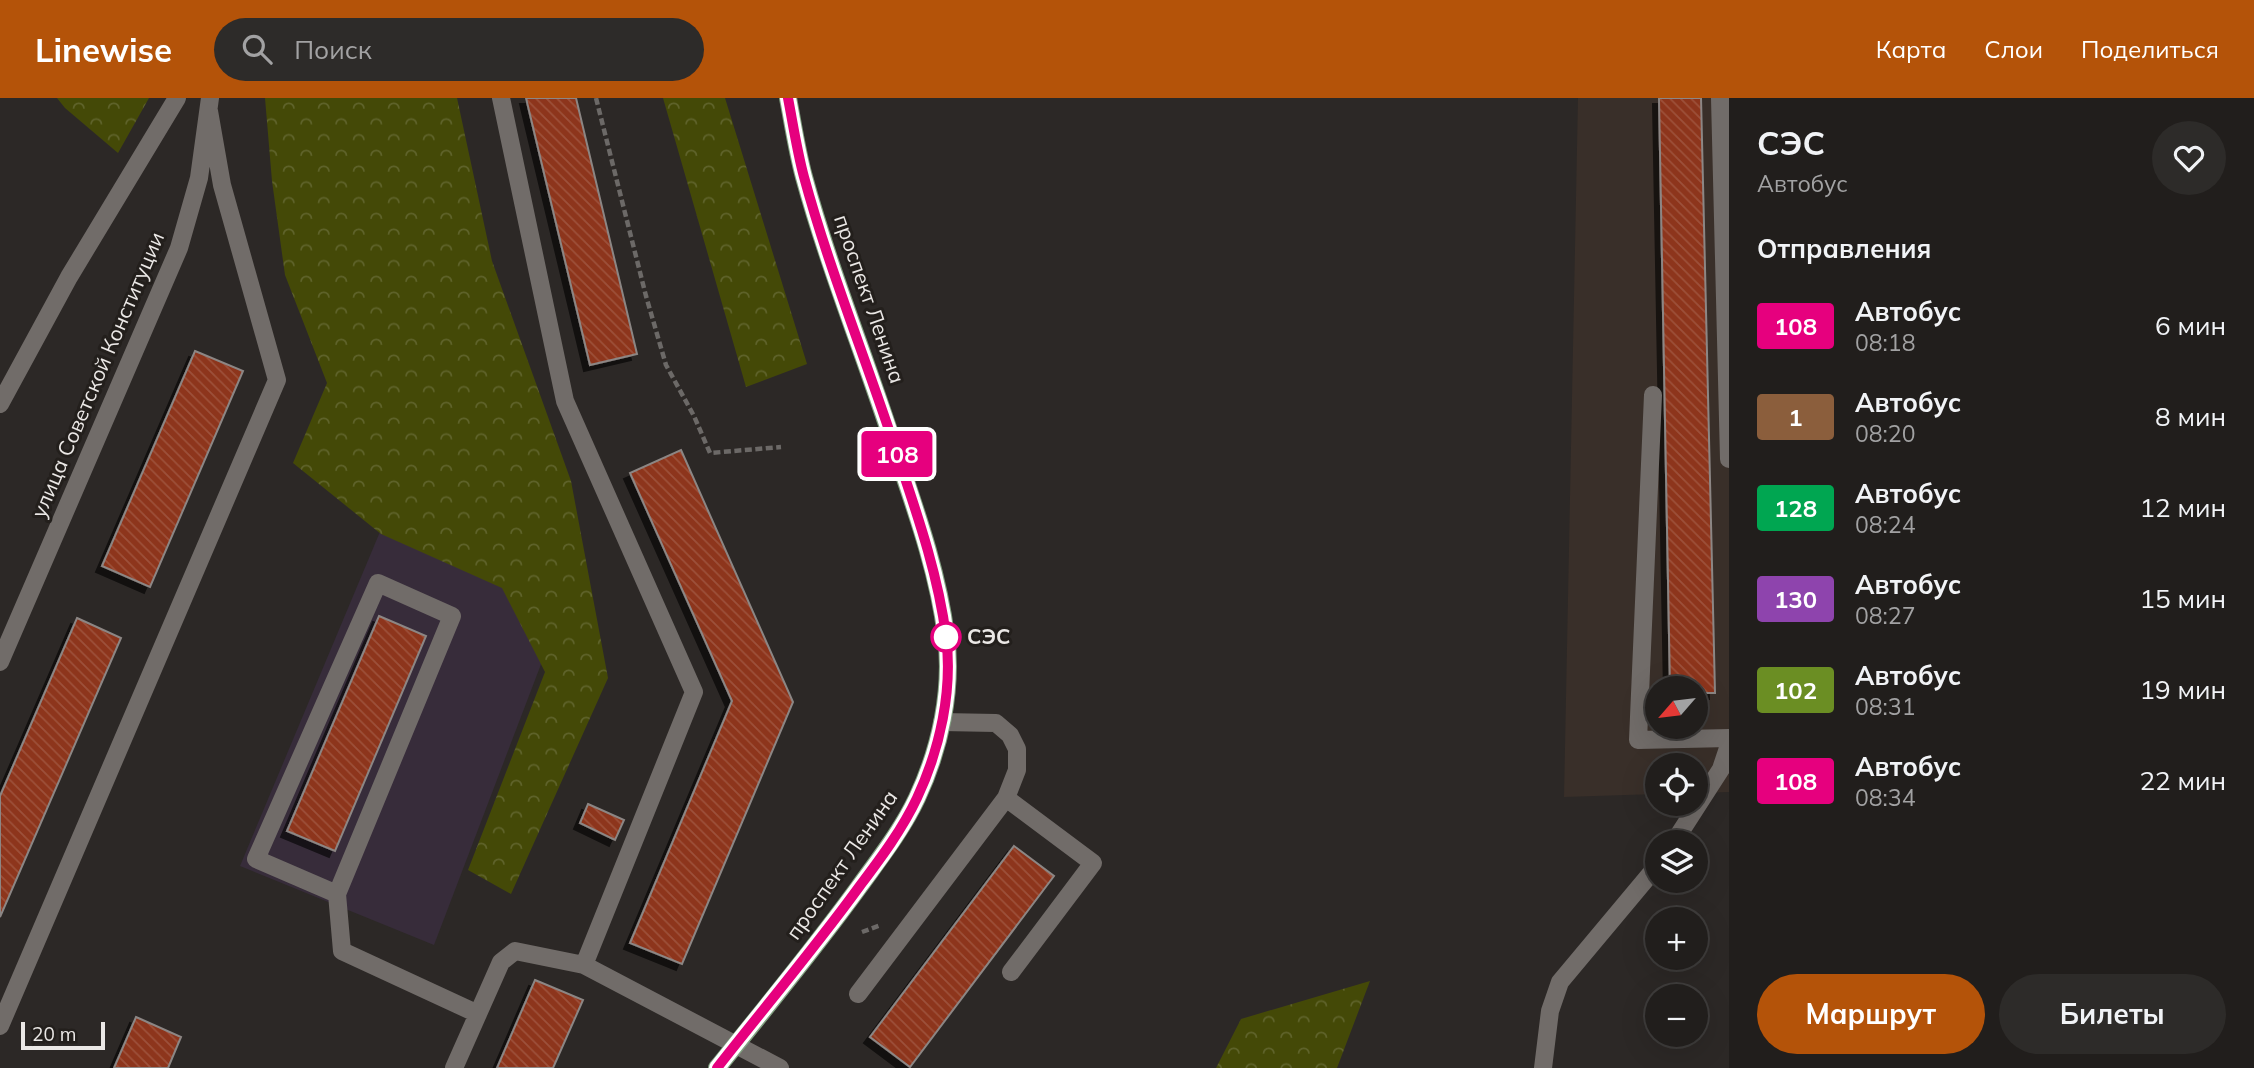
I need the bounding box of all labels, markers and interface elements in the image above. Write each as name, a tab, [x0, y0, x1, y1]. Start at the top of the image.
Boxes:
search box	[214, 18, 704, 81]
text: Linewise	[35, 29, 172, 70]
icon: search	[238, 30, 276, 68]
text: Поиск	[294, 33, 372, 66]
text: Карта	[1876, 34, 1946, 64]
text: Слои	[1984, 34, 2043, 64]
text: Поделиться	[2081, 34, 2219, 64]
button: heart	[2152, 121, 2226, 195]
text: СЭС	[1757, 122, 1825, 163]
text: Автобус	[1757, 169, 1848, 198]
street label: проспект Ленина	[829, 211, 911, 386]
street label: улица Советской Конституции	[25, 228, 169, 521]
text: Отправления	[1757, 232, 1931, 265]
text: Автобус	[1855, 295, 1961, 328]
text: 6 мин	[2155, 309, 2226, 342]
text: 108	[1774, 311, 1817, 341]
text: 08:18	[1855, 328, 1915, 357]
text: Автобус	[1855, 386, 1961, 419]
text: 8 мин	[2155, 400, 2226, 433]
text: 1	[1788, 402, 1803, 432]
text: 08:20	[1855, 419, 1915, 448]
line badge: 108	[857, 431, 937, 477]
text: 108	[875, 439, 919, 469]
text: Автобус	[1855, 477, 1961, 510]
text: 12 мин	[2139, 491, 2226, 524]
text: 128	[1774, 493, 1817, 523]
text: 08:24	[1855, 510, 1915, 539]
text: Автобус	[1855, 568, 1961, 601]
text: 15 мин	[2139, 582, 2226, 615]
text: 130	[1774, 584, 1817, 614]
text: 08:27	[1855, 601, 1915, 630]
marker: СЭС	[931, 622, 961, 652]
place label: СЭС	[967, 623, 1010, 649]
text: Автобус	[1855, 659, 1961, 692]
text: 19 мин	[2139, 673, 2226, 706]
text: 102	[1774, 675, 1817, 705]
north arrow	[1645, 676, 1708, 738]
map controls	[1645, 676, 1708, 1047]
text: 08:31	[1855, 692, 1915, 721]
text: Автобус	[1855, 750, 1961, 783]
button: locate	[1645, 753, 1708, 816]
text: 22 мин	[2139, 764, 2226, 797]
text: 108	[1774, 766, 1817, 796]
text: 08:34	[1855, 783, 1915, 812]
street label: проспект Ленина	[780, 785, 902, 944]
button: layers	[1645, 830, 1708, 893]
button: +	[1645, 907, 1708, 970]
button: Маршрут	[1757, 974, 1985, 1054]
button: Билеты	[1999, 974, 2226, 1054]
button: −	[1645, 984, 1708, 1047]
scale bar	[21, 1019, 105, 1051]
text: 20 m	[32, 1022, 76, 1046]

